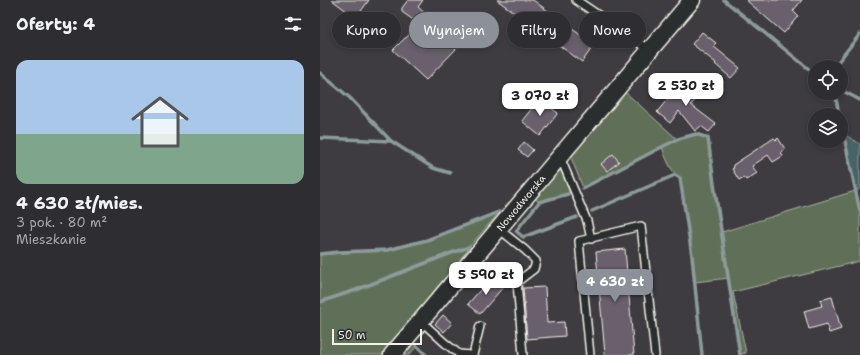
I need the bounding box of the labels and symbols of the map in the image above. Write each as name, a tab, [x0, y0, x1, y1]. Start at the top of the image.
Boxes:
pin: 2 530 zł	[645, 73, 727, 107]
pin: 3 070 zł	[499, 83, 581, 117]
street label: Nowodworska	[494, 172, 549, 234]
pin: 5 590 zł	[445, 262, 527, 296]
pin: 4 630 zł	[574, 269, 656, 303]
scale bar	[332, 327, 422, 346]

